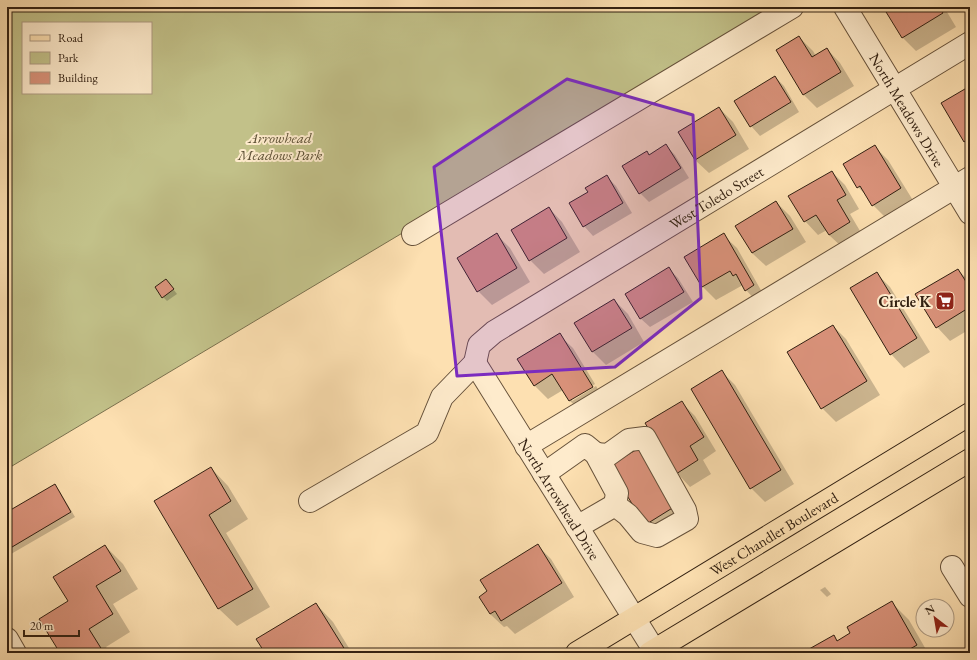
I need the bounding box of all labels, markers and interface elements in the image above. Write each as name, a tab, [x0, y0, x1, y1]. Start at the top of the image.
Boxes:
legend	[22, 22, 152, 94]
text: Road	[58, 30, 84, 46]
street label: North Meadows Drive	[865, 49, 949, 170]
text: Park	[58, 50, 79, 66]
text: Building	[58, 70, 99, 86]
park label: Arrowhead Meadows Park	[237, 128, 322, 164]
street label: West Toledo Street	[665, 161, 767, 233]
supermarket icon: Circle K	[934, 290, 956, 312]
place label: Circle K	[879, 292, 932, 311]
street label: North Arrowhead Drive	[515, 434, 605, 563]
street label: West Chandler Boulevard	[706, 487, 841, 580]
north arrow	[915, 598, 955, 638]
text: N	[922, 601, 937, 618]
scale bar	[24, 612, 79, 638]
text: 20 m	[30, 618, 54, 634]

